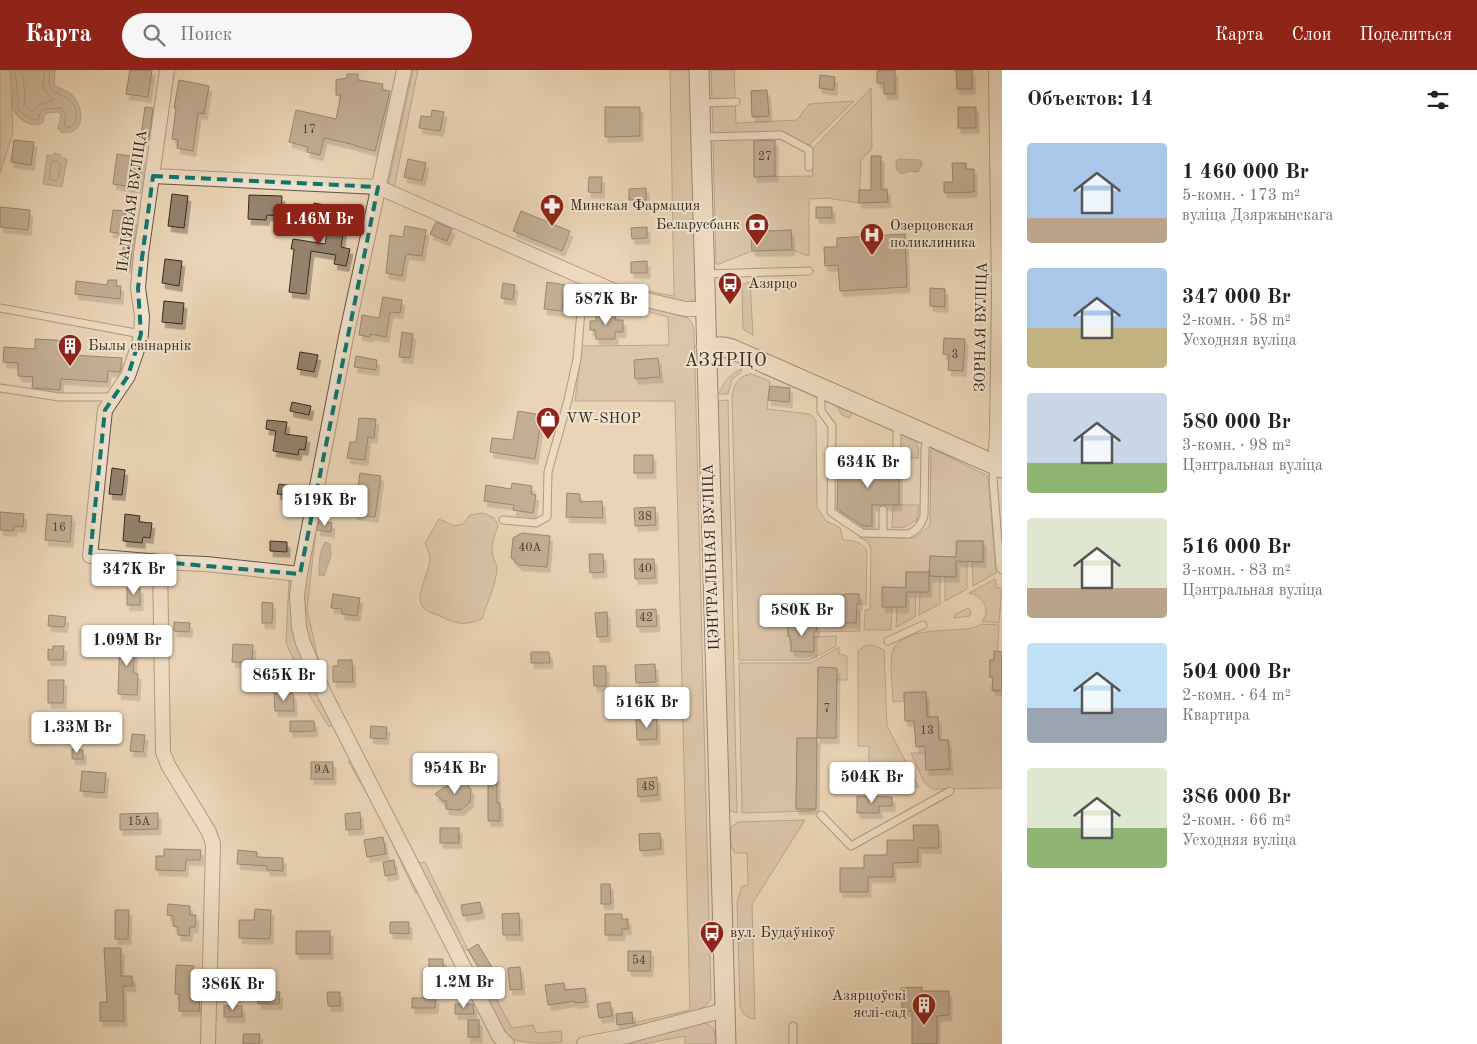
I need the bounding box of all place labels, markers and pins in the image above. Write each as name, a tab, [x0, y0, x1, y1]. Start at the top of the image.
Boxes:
pharmacy icon: Минская Фармация	[539, 193, 565, 227]
place label: Минская Фармация	[570, 199, 700, 214]
pin: 1.46M Br	[267, 204, 371, 246]
bank icon: Беларусбанк	[744, 212, 770, 246]
place label: Беларусбанк	[656, 218, 740, 233]
place label: Озерцовская поликлиника	[890, 219, 976, 251]
hospital icon: Озерцовская поликлиника	[859, 222, 885, 256]
bus stop icon: Азярцо	[717, 271, 743, 305]
place label: Азярцо	[748, 277, 797, 292]
pin: 587K Br	[560, 284, 652, 326]
building icon: Былы свінарнік	[57, 333, 83, 367]
place label: Былы свінарнік	[88, 339, 192, 354]
shop icon: VW-SHOP	[535, 406, 561, 440]
place label: VW-SHOP	[566, 412, 641, 427]
pin: 634K Br	[822, 446, 914, 489]
pin: 519K Br	[279, 484, 371, 527]
pin: 347K Br	[88, 554, 180, 596]
pin: 580K Br	[756, 594, 848, 637]
pin: 1.09M Br	[75, 624, 179, 667]
pin: 865K Br	[238, 660, 330, 702]
pin: 516K Br	[601, 686, 693, 729]
pin: 1.33M Br	[25, 712, 129, 754]
pin: 954K Br	[409, 752, 501, 795]
pin: 504K Br	[826, 762, 918, 804]
bus stop icon: вул. Будаўнікоў	[699, 920, 725, 954]
place label: вул. Будаўнікоў	[730, 926, 836, 941]
pin: 1.2M Br	[418, 966, 510, 1009]
pin: 386K Br	[187, 968, 279, 1011]
place label: Азярцоўскі яслі-сад	[832, 989, 907, 1021]
building icon: Азярцоўскі яслі-сад	[911, 992, 937, 1026]

